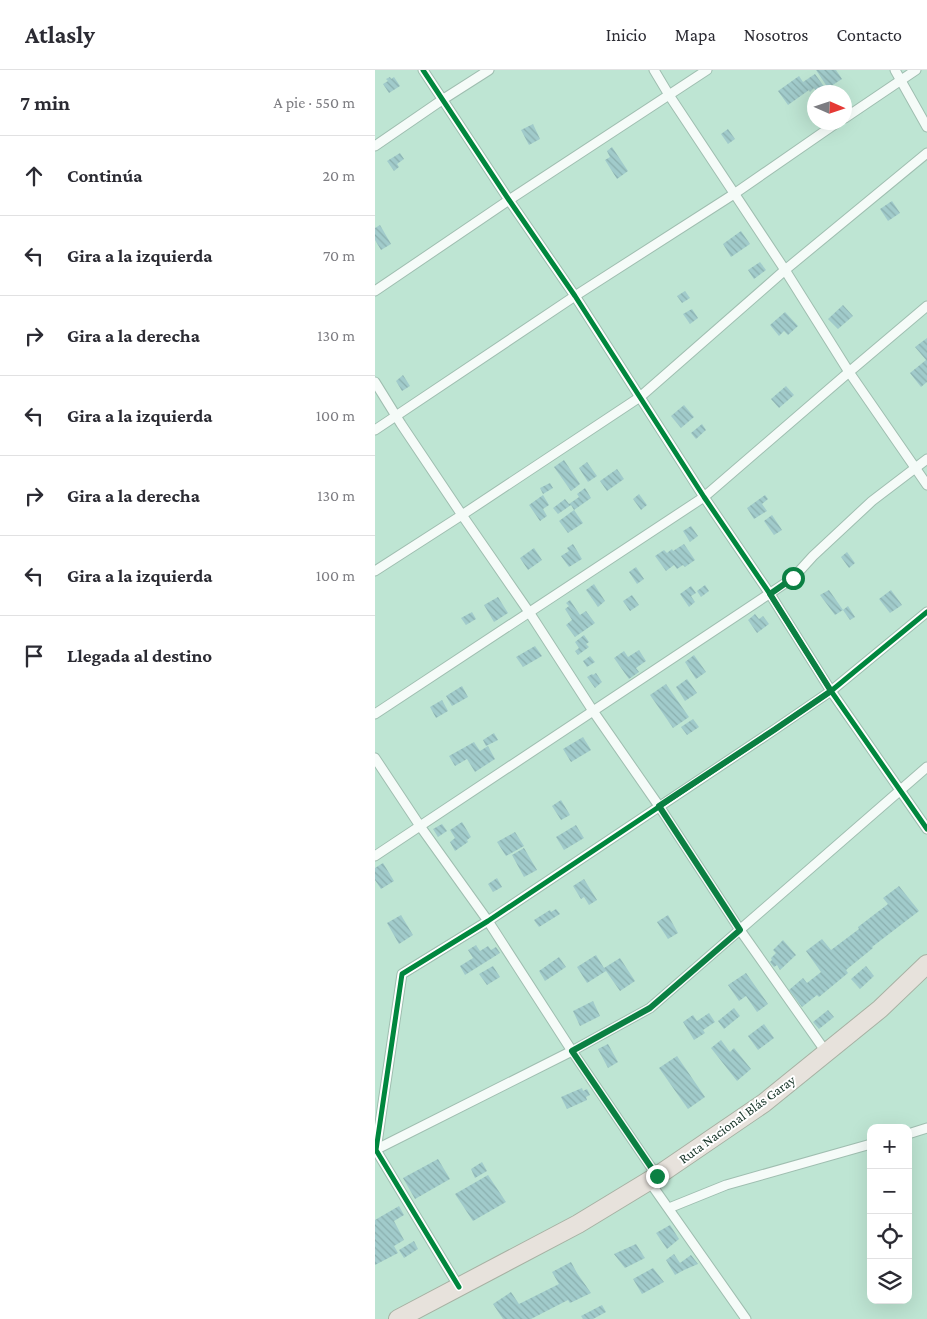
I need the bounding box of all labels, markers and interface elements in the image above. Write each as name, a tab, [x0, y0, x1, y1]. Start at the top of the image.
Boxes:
text: Atlasly	[25, 21, 95, 48]
text: Inicio	[606, 25, 647, 45]
text: Mapa	[675, 25, 716, 45]
text: Nosotros	[744, 25, 808, 45]
text: Contacto	[836, 25, 902, 45]
north arrow	[807, 85, 852, 130]
text: 7 min	[20, 91, 70, 115]
text: A pie · 550 m	[274, 94, 355, 111]
icon: ahead	[20, 162, 48, 190]
text: Continúa	[67, 165, 143, 186]
text: 20 m	[322, 167, 355, 184]
icon: left	[20, 242, 48, 270]
text: Gira a la izquierda	[67, 245, 213, 266]
text: 70 m	[323, 247, 355, 264]
icon: right	[20, 322, 48, 350]
text: Gira a la derecha	[67, 325, 200, 346]
text: 130 m	[317, 327, 355, 344]
icon: left	[20, 402, 48, 430]
text: Gira a la izquierda	[67, 405, 213, 426]
text: 100 m	[316, 407, 355, 424]
icon: right	[20, 482, 48, 510]
text: Gira a la derecha	[67, 485, 200, 506]
text: 130 m	[317, 487, 355, 504]
icon: left	[20, 562, 48, 590]
text: Gira a la izquierda	[67, 565, 213, 586]
text: 100 m	[316, 567, 355, 584]
route start	[782, 567, 805, 590]
icon: arrive	[20, 642, 48, 670]
text: Llegada al destino	[67, 645, 212, 666]
street label: Ruta Nacional Blás Garay	[676, 1071, 799, 1167]
map controls	[867, 1124, 912, 1304]
button: +	[867, 1124, 912, 1169]
route end	[646, 1165, 669, 1188]
button: −	[867, 1169, 912, 1214]
button: locate	[867, 1214, 912, 1259]
button: layers	[867, 1259, 912, 1304]

